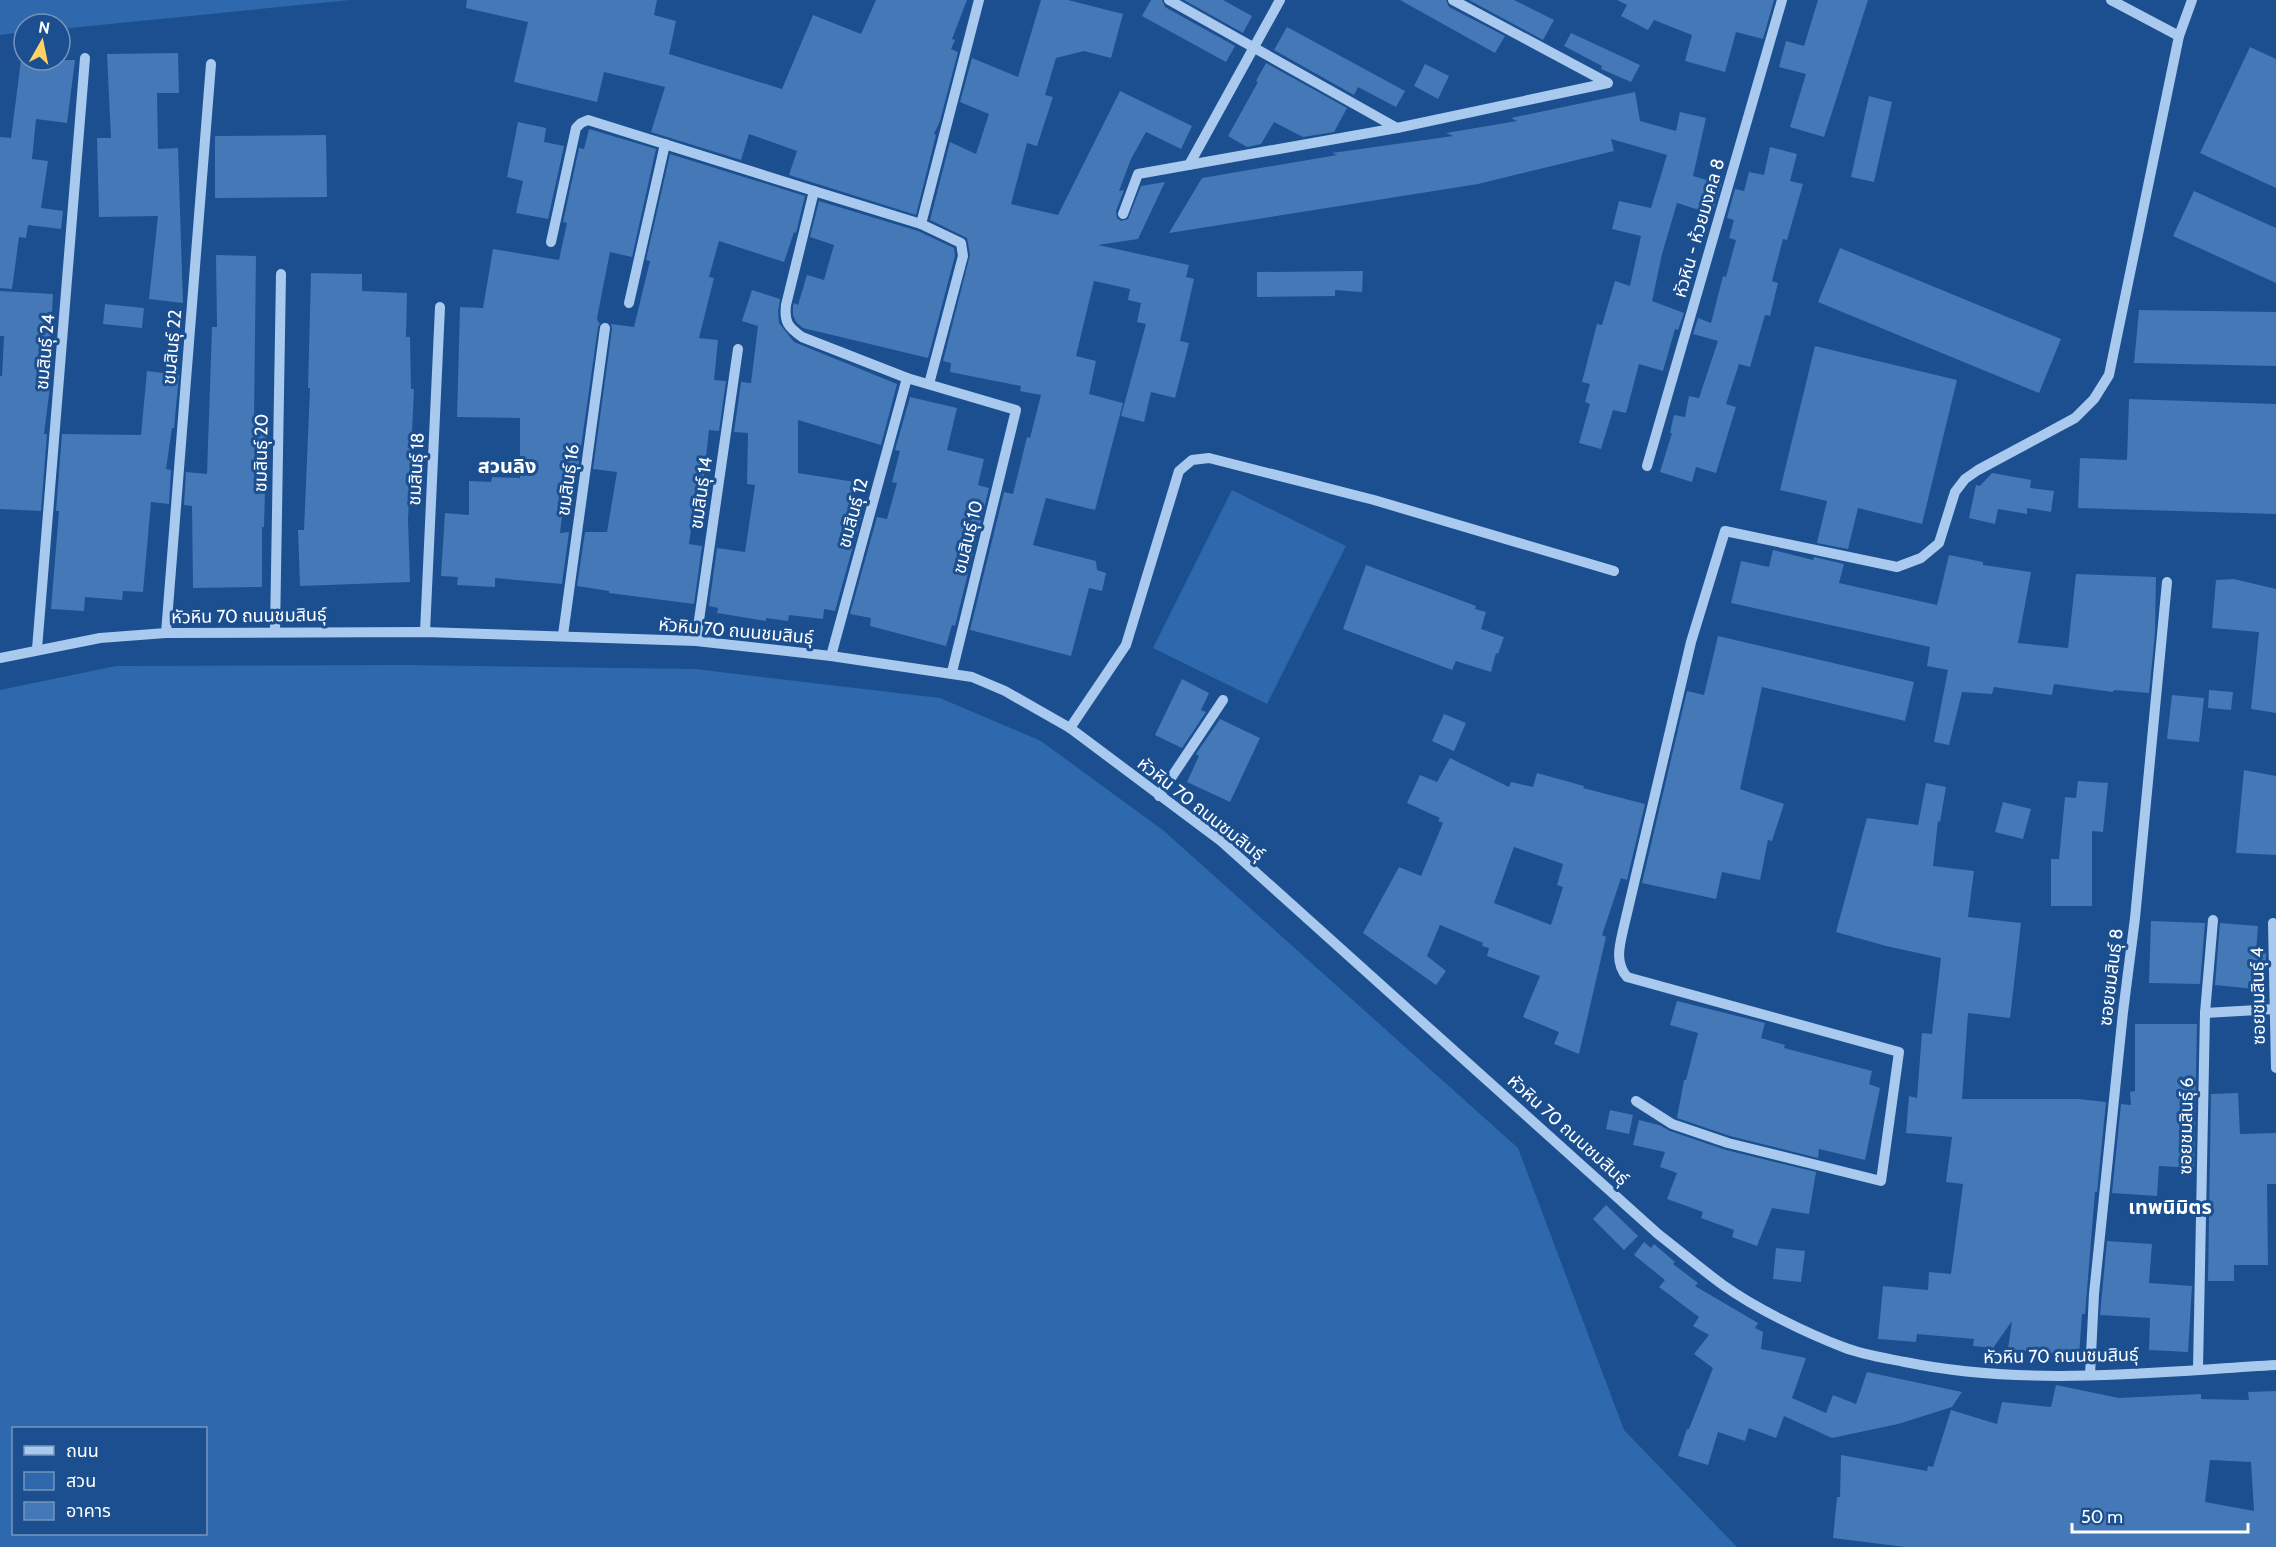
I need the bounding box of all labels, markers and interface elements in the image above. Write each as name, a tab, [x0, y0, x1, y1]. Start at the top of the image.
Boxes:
north arrow	[12, 12, 72, 72]
text: N	[37, 17, 51, 38]
street label: หัวหิน - ห้วยมงคล 8	[1669, 156, 1729, 300]
street label: ชมสินธุ์ 22	[158, 309, 186, 385]
street label: ชมสินธุ์ 24	[31, 313, 59, 391]
street label: ชมสินธุ์ 20	[249, 414, 273, 492]
street label: ชมสินธุ์ 18	[403, 432, 429, 506]
street label: ชมสินธุ์ 16	[552, 443, 584, 517]
district label: สวนลิง	[478, 454, 536, 478]
street label: ชมสินธุ์ 14	[685, 456, 717, 530]
street label: ชมสินธุ์ 12	[833, 476, 873, 550]
street label: ชมสินธุ์ 10	[948, 498, 988, 576]
street label: หัวหิน 70 ถนนชมสินธุ์	[171, 604, 327, 628]
street label: หัวหิน 70 ถนนชมสินธุ์	[658, 613, 815, 649]
street label: หัวหิน 70 ถนนชมสินธุ์	[1133, 752, 1269, 866]
street label: ซอยชมสินธุ์ 8	[2094, 927, 2128, 1027]
street label: ซอยชมสินธุ์ 4	[2246, 947, 2270, 1045]
street label: หัวหิน 70 ถนนชมสินธุ์	[1503, 1070, 1633, 1190]
street label: ซอยชมสินธุ์ 6	[2174, 1077, 2198, 1175]
district label: เทพนิมิตร	[2128, 1195, 2212, 1219]
street label: หัวหิน 70 ถนนชมสินธุ์	[1983, 1344, 2139, 1368]
legend	[12, 1427, 207, 1535]
text: ถนน	[66, 1440, 99, 1462]
text: สวน	[66, 1470, 96, 1492]
scale bar	[2072, 1496, 2248, 1534]
text: อาคาร	[66, 1500, 111, 1522]
text: 50 m	[2081, 1506, 2123, 1528]

